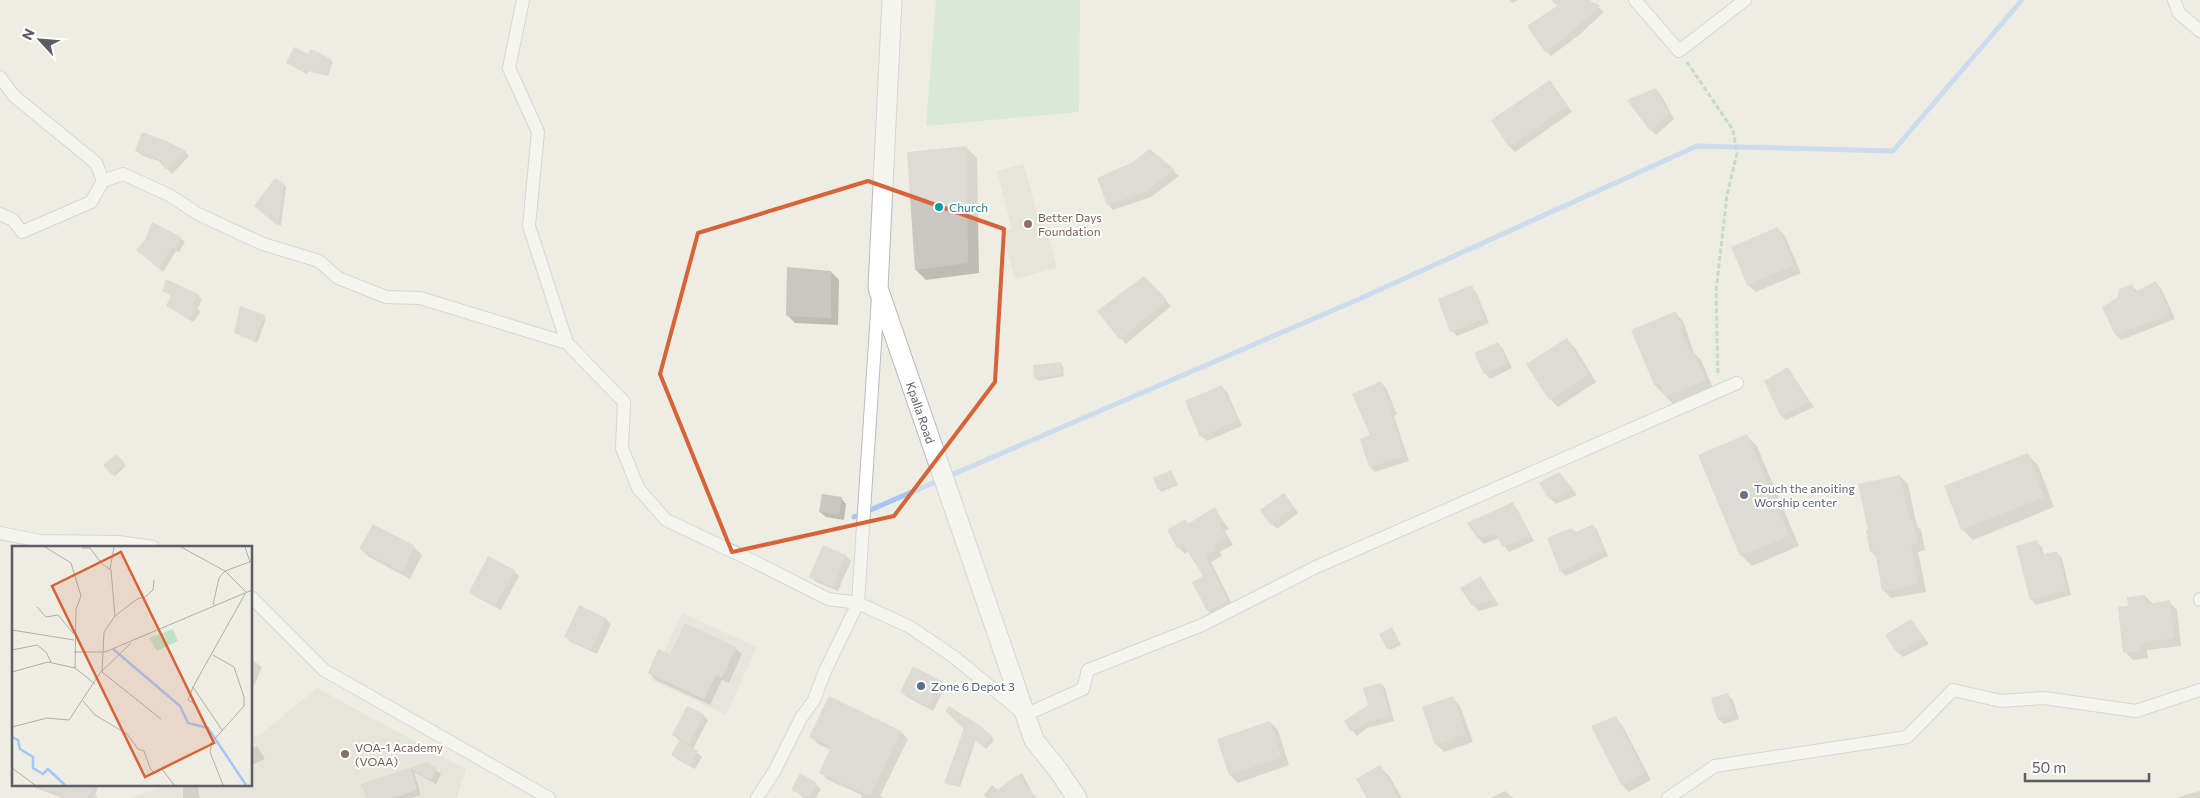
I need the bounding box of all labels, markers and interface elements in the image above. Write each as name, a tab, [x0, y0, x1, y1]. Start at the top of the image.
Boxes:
north arrow	[15, 15, 65, 65]
text: N	[18, 26, 38, 43]
place label: Church	[949, 200, 988, 214]
marker: Church	[933, 201, 945, 213]
place label: Better Days Foundation	[1038, 210, 1102, 238]
marker: Better Days Foundation	[1022, 218, 1034, 230]
street label: Kpalla Road	[904, 380, 938, 445]
place label: Touch the anoiting Worship center	[1754, 481, 1855, 509]
marker: Touch the anoiting Worship center	[1738, 489, 1750, 501]
inset map	[12, 546, 252, 786]
place label: Zone 6 Depot 3	[931, 679, 1015, 693]
marker: Zone 6 Depot 3	[915, 680, 927, 692]
place label: VOA-1 Academy (VOAA)	[355, 740, 443, 768]
marker: VOA-1 Academy (VOAA)	[339, 748, 351, 760]
scale bar	[2025, 750, 2149, 782]
text: 50 m	[2032, 758, 2066, 776]

